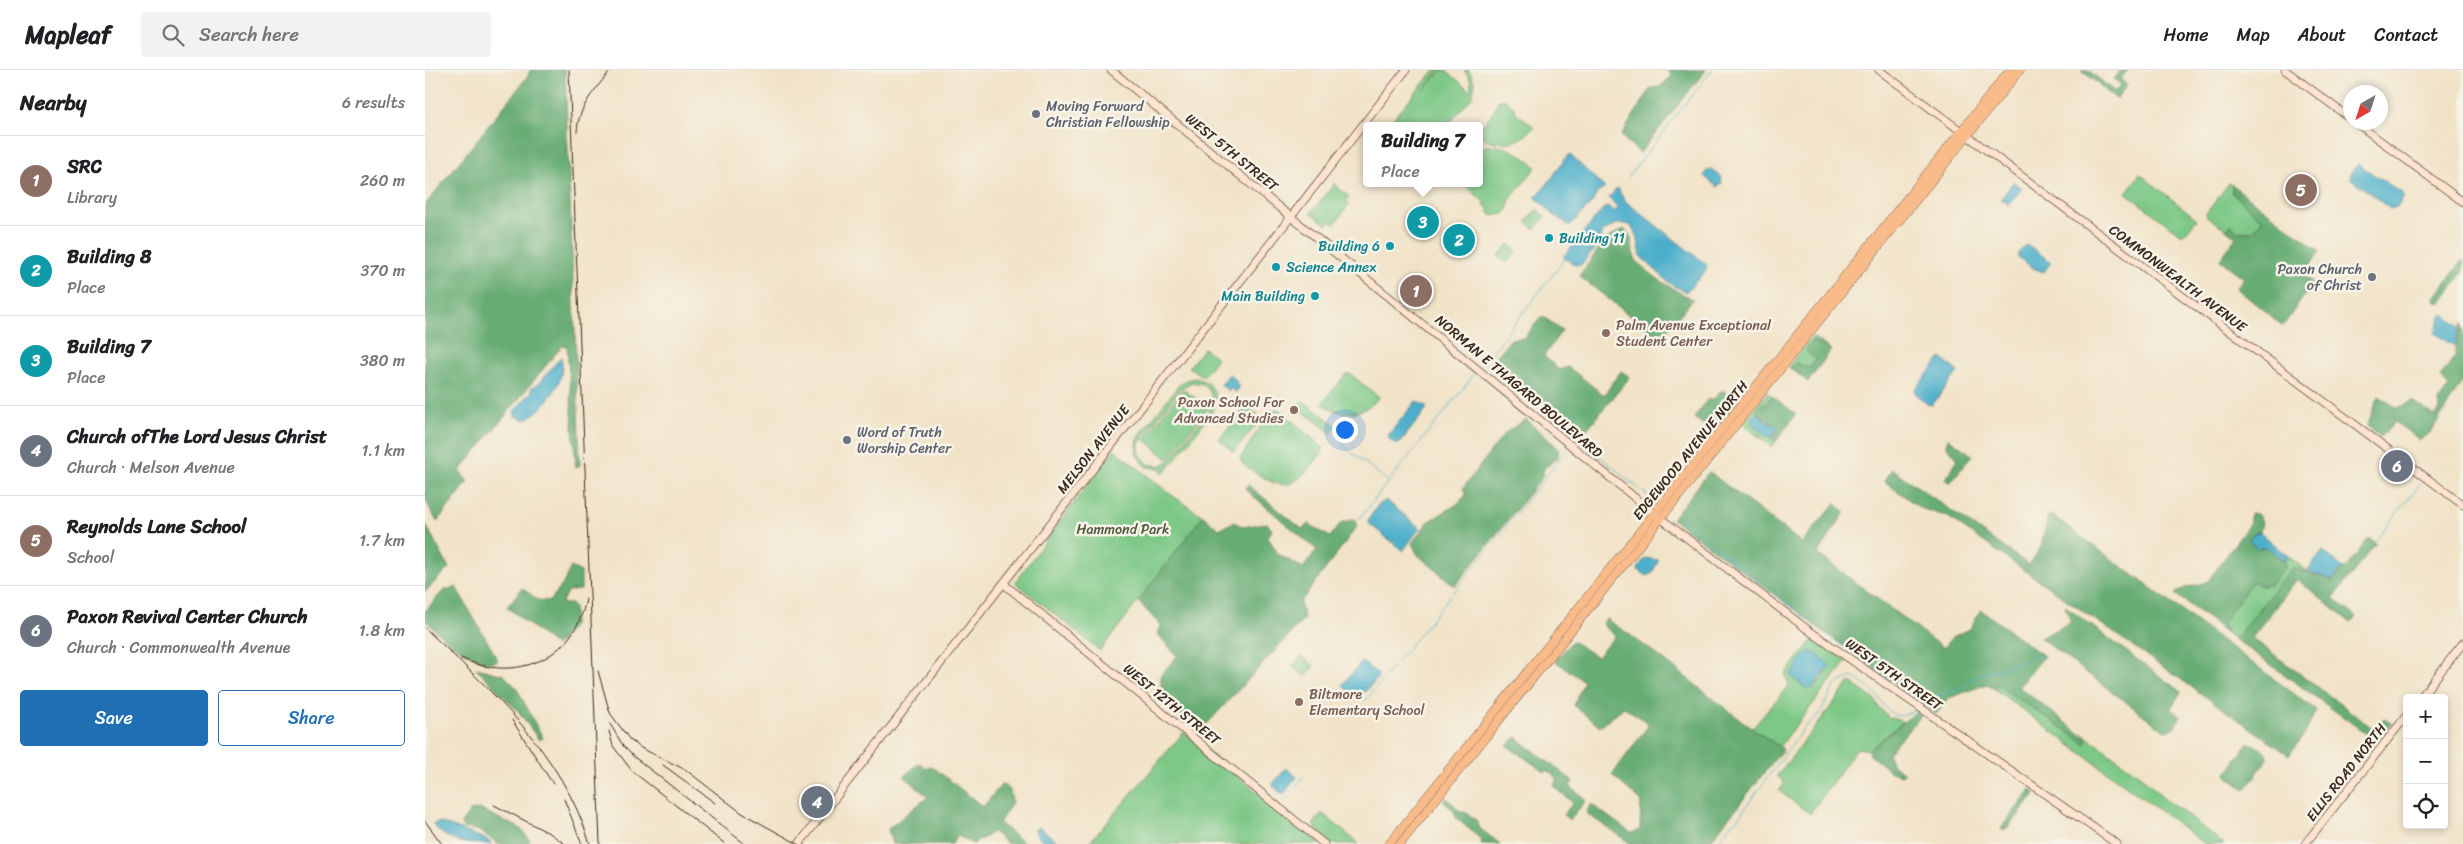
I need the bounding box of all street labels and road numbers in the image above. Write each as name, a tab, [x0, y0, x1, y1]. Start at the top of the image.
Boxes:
street label: WEST 5TH STREET	[1179, 107, 1285, 199]
street label: COMMONWEALTH AVENUE	[2103, 218, 2253, 340]
street label: NORMAN E THAGARD BOULEVARD	[1429, 308, 1609, 465]
street label: EDGEWOOD AVENUE NORTH	[1626, 375, 1755, 526]
street label: MELSON AVENUE	[1050, 398, 1137, 499]
street label: WEST 5TH STREET	[1840, 631, 1948, 718]
street label: WEST 12TH STREET	[1117, 657, 1227, 752]
street label: ELLIS ROAD NORTH	[2300, 717, 2393, 827]

